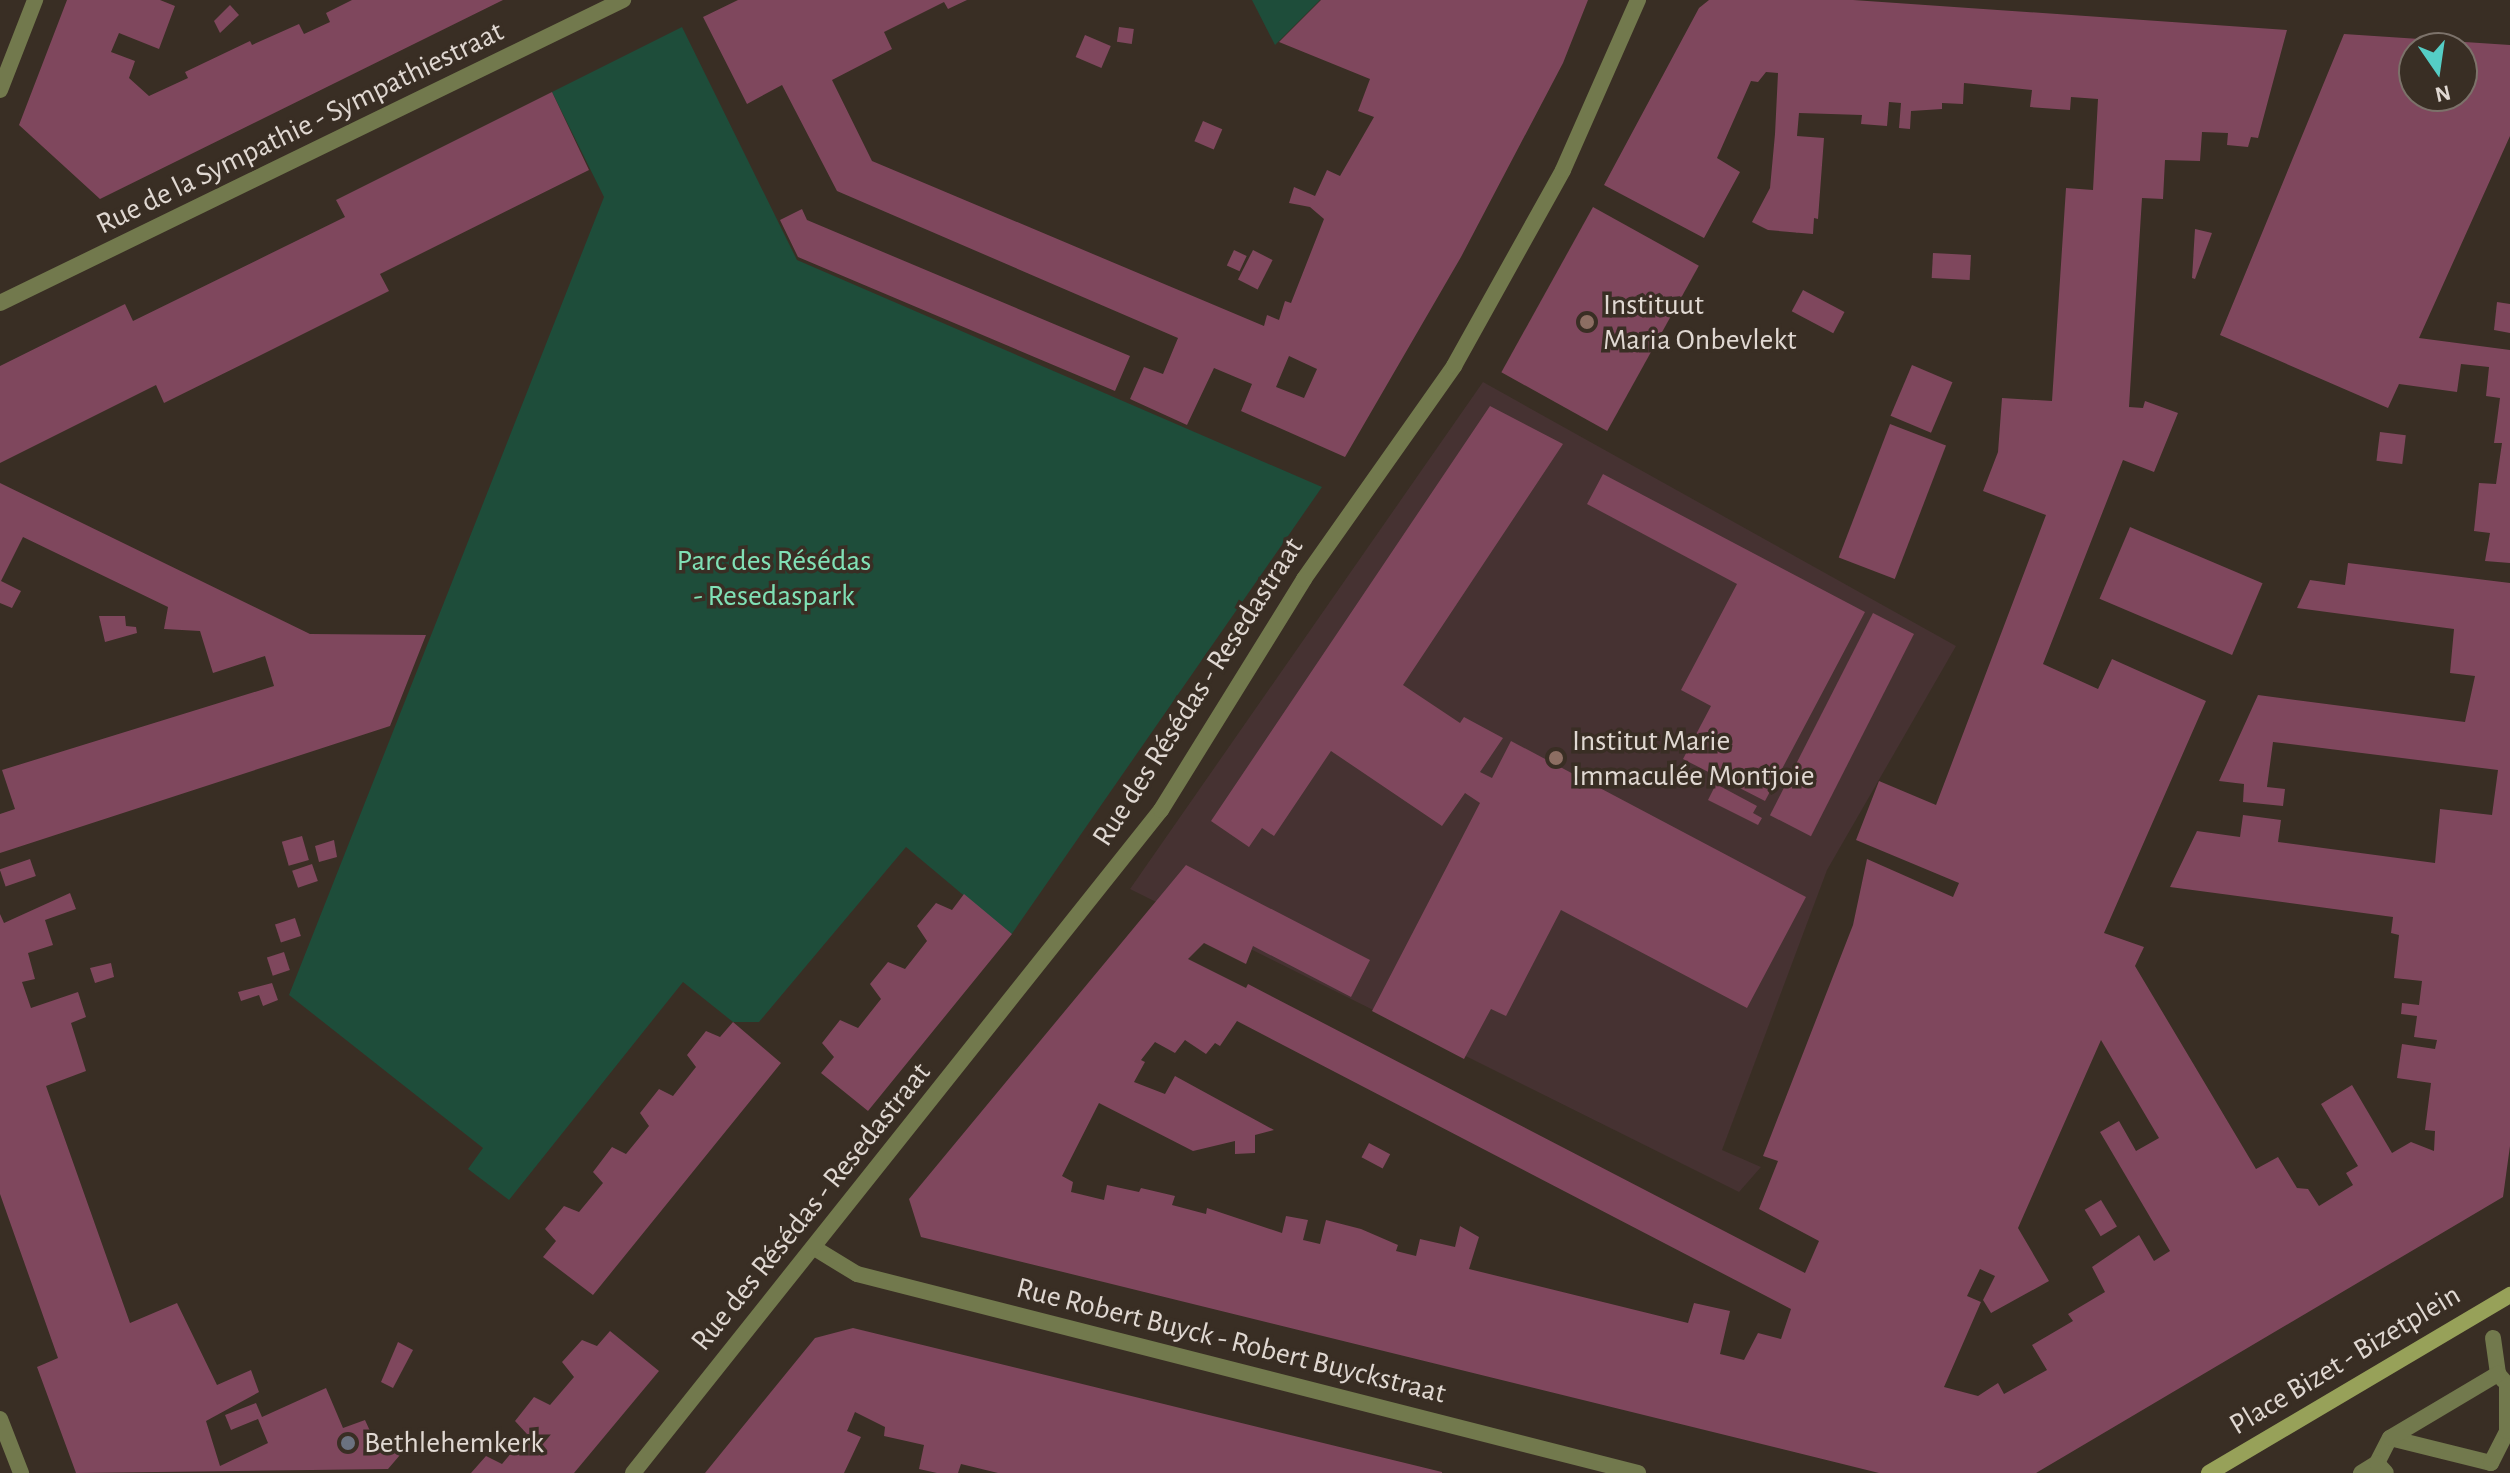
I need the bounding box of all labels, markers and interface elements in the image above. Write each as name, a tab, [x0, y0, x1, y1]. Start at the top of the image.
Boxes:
street label: Rue de la Sympathie - Sympathiestraat	[91, 13, 509, 243]
north arrow	[2398, 32, 2478, 112]
text: N	[2433, 81, 2453, 106]
place label: Instituut Maria Onbevlekt	[1603, 287, 1797, 358]
marker: Instituut Maria Onbevlekt	[1578, 313, 1596, 331]
street label: Rue des Résédas - Resedastraat	[1085, 531, 1311, 853]
park label: Parc des Résédas - Resedaspark	[677, 543, 871, 614]
place label: Institut Marie Immaculée Montjoie	[1572, 723, 1814, 794]
marker: Institut Marie Immaculée Montjoie	[1547, 749, 1565, 767]
street label: Rue des Résédas - Resedastraat	[684, 1056, 938, 1358]
street label: Rue Robert Buyck - Robert Buyckstraat	[1013, 1270, 1449, 1412]
street label: Place Bizet - Bizetplein	[2223, 1277, 2467, 1443]
place label: Bethlehemkerk	[364, 1425, 544, 1461]
marker: Bethlehemkerk	[339, 1434, 357, 1452]

